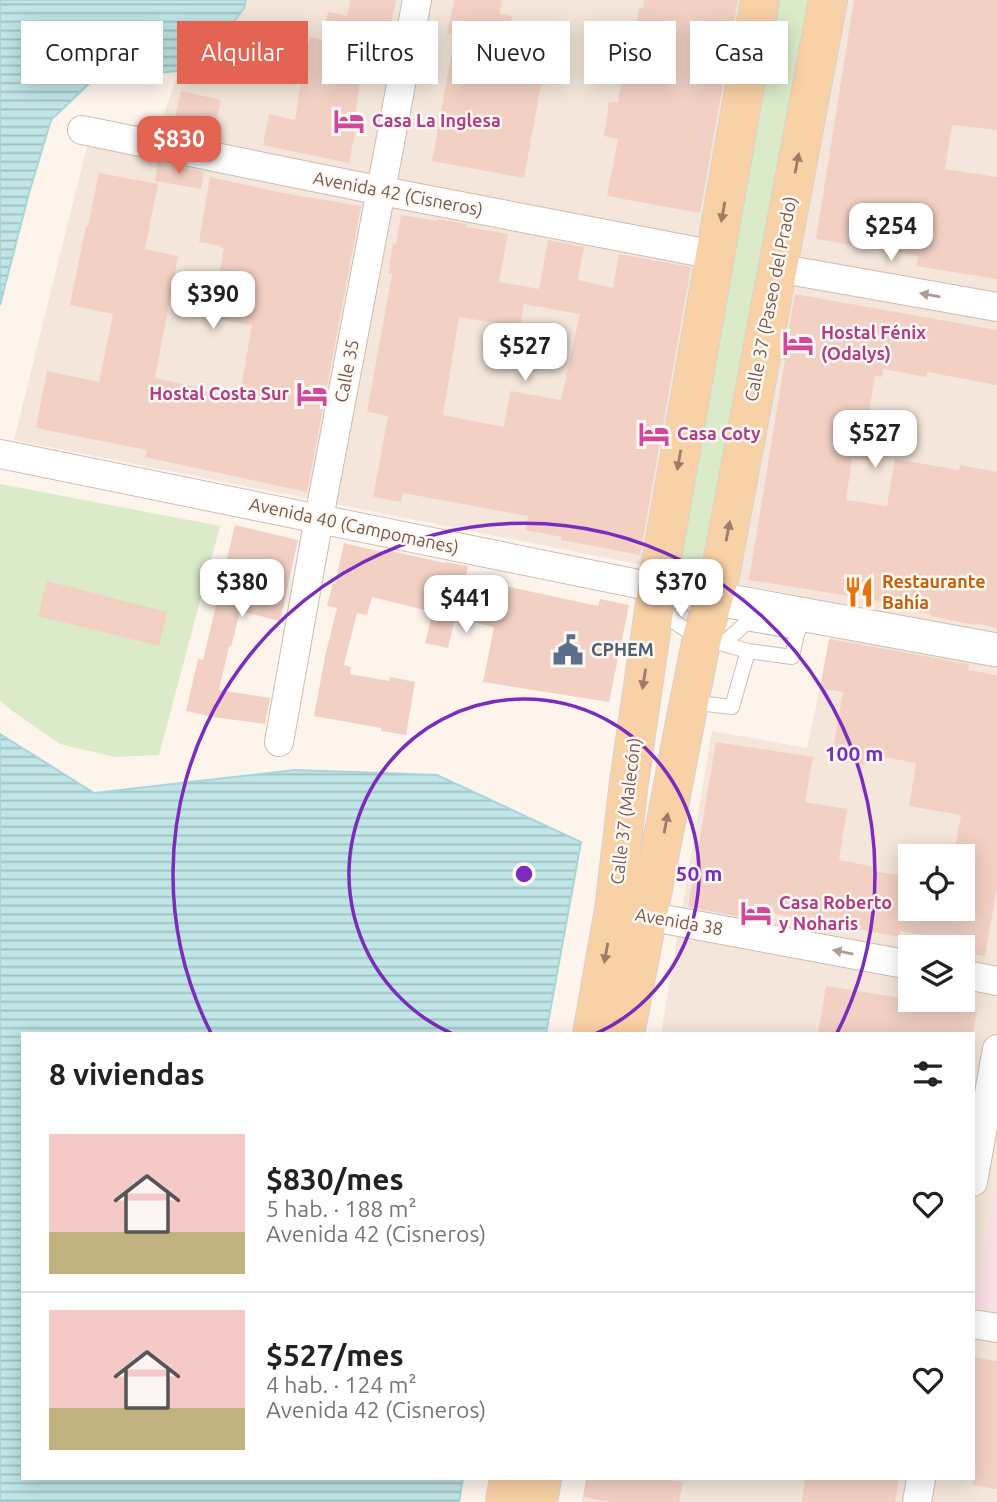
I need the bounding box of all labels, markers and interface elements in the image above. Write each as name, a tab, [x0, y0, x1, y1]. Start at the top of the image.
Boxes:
chip: Comprar	[21, 21, 163, 84]
chip: Alquilar	[177, 21, 308, 84]
chip: Filtros	[322, 21, 438, 84]
chip: Nuevo	[452, 21, 570, 84]
chip: Piso	[584, 21, 676, 84]
chip: Casa	[690, 21, 788, 84]
hotel icon: Casa La Inglesa	[332, 104, 366, 138]
place label: Casa La Inglesa	[372, 110, 501, 130]
pin: $830	[138, 116, 220, 176]
text: $830	[153, 126, 205, 151]
one-way arrow	[791, 152, 802, 174]
street label: Avenida 42 (Cisneros)	[311, 167, 485, 220]
street label: Calle 37 (Paseo del Prado)	[740, 194, 801, 403]
one-way arrow	[717, 201, 728, 223]
pin: $254	[850, 204, 932, 263]
text: $254	[865, 213, 917, 238]
pin: $390	[172, 272, 254, 331]
text: $390	[187, 281, 239, 306]
one-way arrow	[919, 289, 941, 300]
place label: Hostal Fénix (Odalys)	[821, 322, 926, 364]
pin: $527	[484, 324, 566, 383]
hotel icon: Hostal Fénix (Odalys)	[781, 326, 815, 360]
text: $527	[499, 333, 551, 358]
street label: Calle 35	[330, 337, 362, 404]
hotel icon: Hostal Costa Sur	[295, 377, 329, 411]
place label: Hostal Costa Sur	[149, 383, 290, 403]
pin: $527	[834, 410, 916, 470]
hotel icon: Casa Coty	[637, 417, 671, 451]
text: $527	[849, 420, 901, 445]
place label: Casa Coty	[677, 423, 761, 443]
one-way arrow	[673, 449, 684, 471]
street label: Avenida 40 (Campomanes)	[247, 493, 461, 558]
one-way arrow	[722, 520, 733, 542]
pin: $380	[201, 560, 283, 619]
pin: $370	[640, 560, 722, 619]
text: $380	[216, 569, 268, 594]
text: $370	[655, 569, 707, 594]
place label: Restaurante Bahía	[882, 571, 986, 612]
restaurant icon: Restaurante Bahía	[842, 575, 876, 609]
pin: $441	[425, 576, 507, 635]
text: $441	[440, 585, 492, 610]
public building icon: CPHEM	[551, 633, 585, 667]
place label: CPHEM	[591, 639, 654, 659]
one-way arrow	[638, 668, 649, 690]
street label: Calle 37 (Malecón)	[606, 736, 645, 886]
text: 100 m	[825, 741, 883, 765]
one-way arrow	[660, 812, 671, 834]
map controls	[898, 844, 975, 1012]
button: locate	[898, 844, 975, 921]
text: 50 m	[676, 861, 722, 885]
centre of rings	[512, 862, 536, 886]
place label: Casa Roberto y Noharis	[779, 892, 892, 933]
hotel icon: Casa Roberto y Noharis	[739, 896, 773, 930]
street label: Avenida 38	[634, 903, 725, 939]
button: layers	[898, 935, 975, 1012]
one-way arrow	[600, 942, 611, 964]
one-way arrow	[832, 947, 854, 958]
icon: filters	[909, 1055, 947, 1093]
text: 8 viviendas	[49, 1057, 205, 1091]
icon: home	[105, 1162, 189, 1246]
text: $830/mes	[266, 1162, 404, 1196]
icon: heart	[909, 1185, 947, 1223]
text: 5 hab. · 188 m²	[266, 1196, 417, 1221]
text: Avenida 42 (Cisneros)	[266, 1221, 486, 1246]
icon: home	[105, 1338, 189, 1422]
text: $527/mes	[266, 1338, 404, 1372]
icon: heart	[909, 1361, 947, 1399]
text: 4 hab. · 124 m²	[266, 1372, 417, 1397]
text: Avenida 42 (Cisneros)	[266, 1397, 486, 1422]

